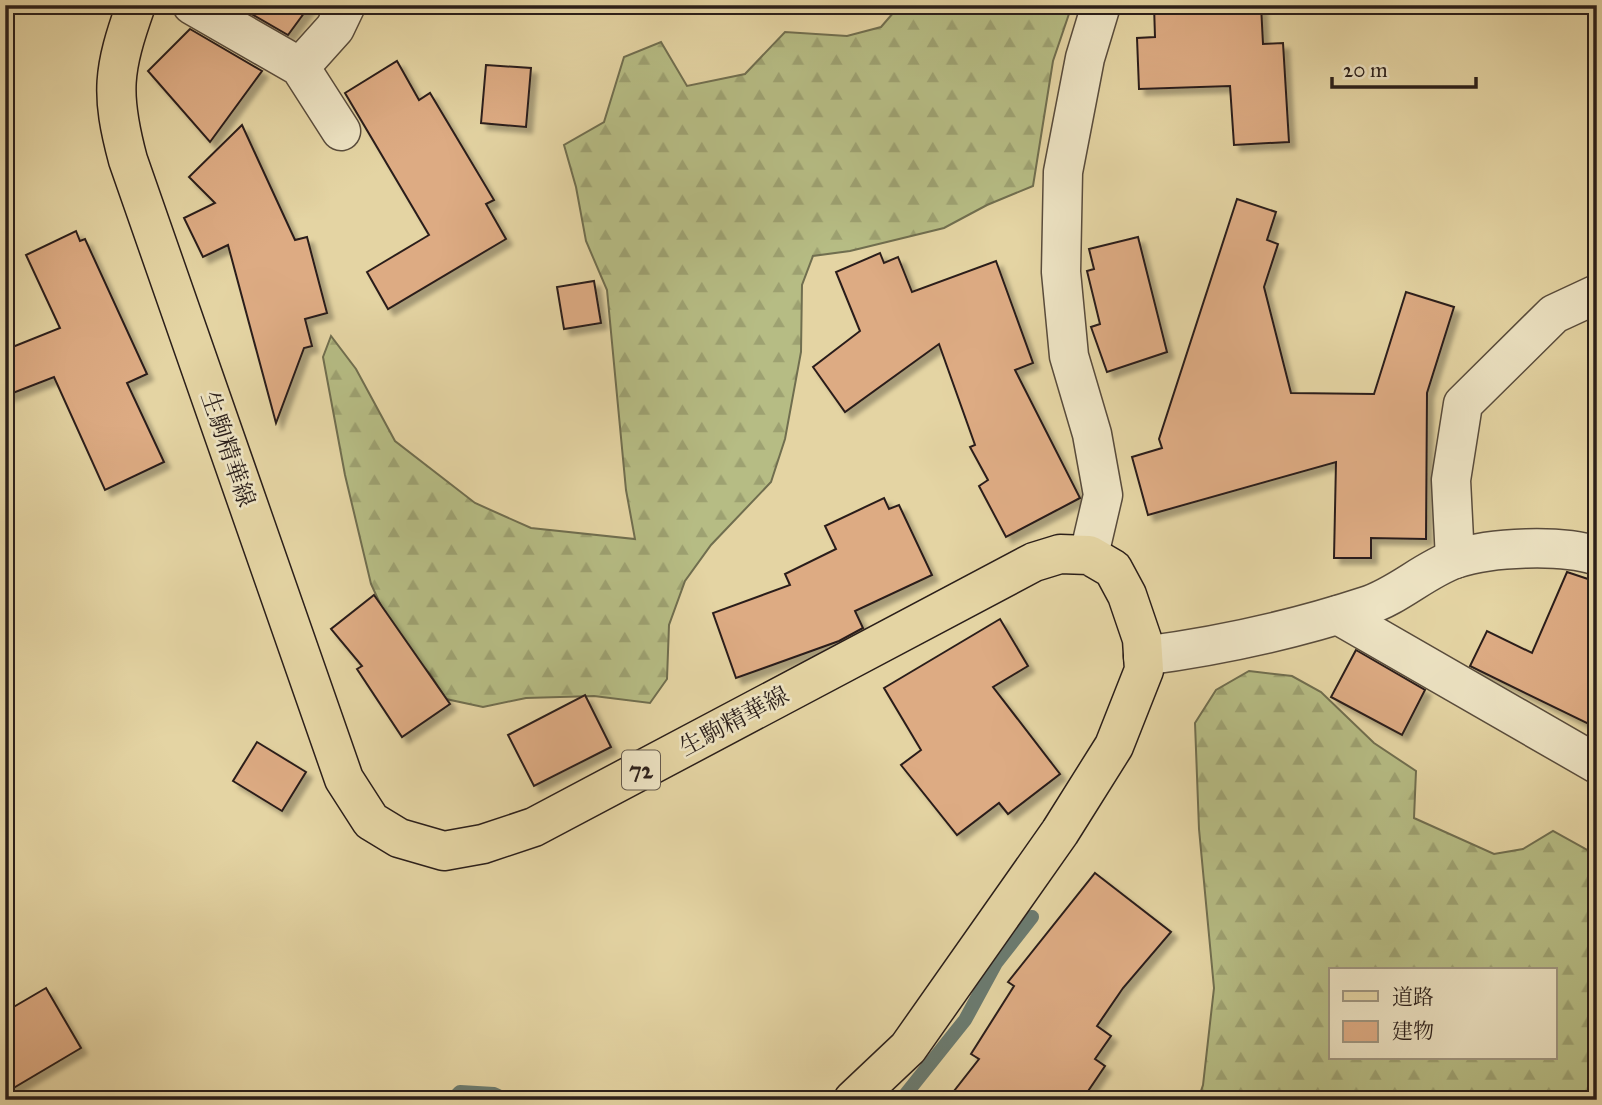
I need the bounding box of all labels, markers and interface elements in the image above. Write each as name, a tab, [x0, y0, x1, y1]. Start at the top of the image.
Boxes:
scale bar	[1332, 46, 1476, 90]
text: 20 m	[1343, 57, 1388, 83]
street label: 生駒精華線	[194, 387, 262, 511]
street label: 生駒精華線	[674, 680, 794, 762]
road number: 72	[622, 750, 660, 790]
legend	[1329, 968, 1556, 1060]
text: 道路	[1392, 984, 1434, 1010]
text: 建物	[1392, 1018, 1434, 1044]

